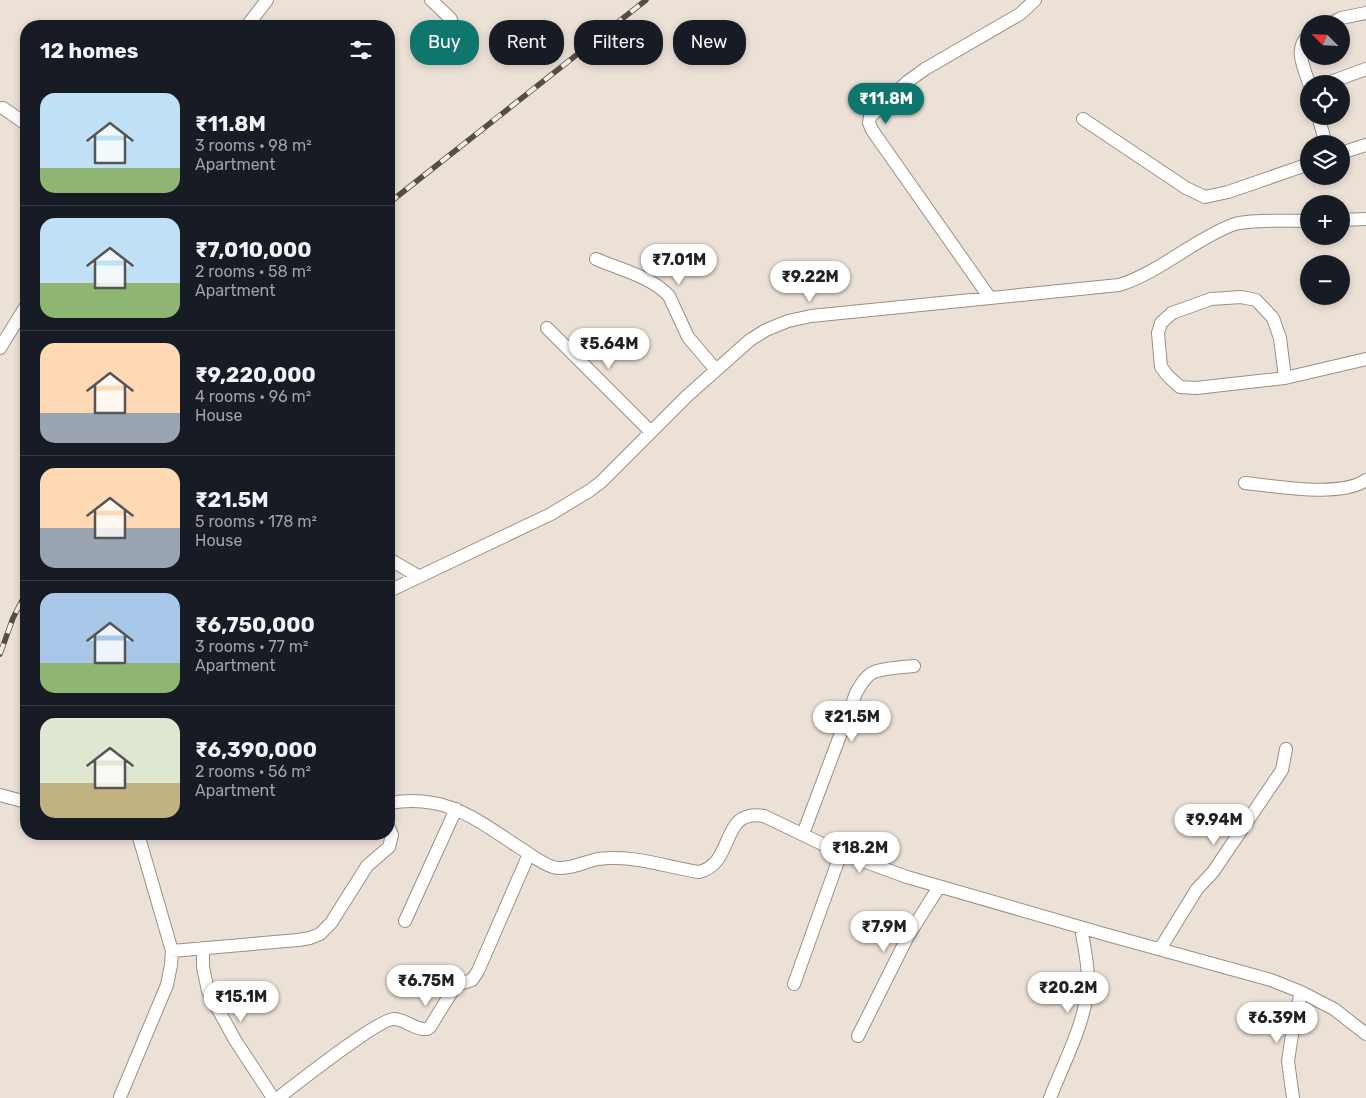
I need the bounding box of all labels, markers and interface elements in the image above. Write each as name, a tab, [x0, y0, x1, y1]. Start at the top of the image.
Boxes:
north arrow	[1300, 15, 1350, 65]
map controls	[1300, 15, 1350, 305]
chip: Buy	[410, 20, 479, 65]
chip: Rent	[489, 20, 564, 65]
chip: Filters	[574, 20, 663, 65]
chip: New	[673, 20, 746, 65]
icon: filters	[347, 36, 375, 64]
text: 12 homes	[40, 38, 138, 63]
button: locate	[1300, 75, 1350, 125]
pin: ₹11.8M	[845, 82, 927, 125]
text: ₹11.8M	[859, 89, 913, 108]
text: ₹11.8M	[195, 111, 266, 136]
icon: home	[80, 113, 140, 173]
button: layers	[1300, 135, 1350, 185]
text: 3 rooms · 98 m²	[195, 136, 312, 155]
text: Apartment	[195, 155, 275, 174]
button: +	[1300, 195, 1350, 245]
text: ₹7,010,000	[195, 237, 312, 262]
icon: home	[80, 238, 140, 298]
pin: ₹7.01M	[638, 244, 720, 286]
text: ₹7.01M	[652, 250, 706, 269]
button: −	[1300, 255, 1350, 305]
pin: ₹9.22M	[769, 260, 851, 303]
text: 2 rooms · 58 m²	[195, 262, 311, 281]
text: ₹9.22M	[781, 267, 839, 286]
text: Apartment	[195, 281, 275, 300]
pin: ₹5.64M	[568, 328, 650, 370]
text: ₹5.64M	[580, 334, 638, 353]
text: ₹9,220,000	[195, 362, 316, 387]
icon: home	[80, 363, 140, 423]
text: 4 rooms · 96 m²	[195, 387, 311, 406]
text: House	[195, 406, 242, 425]
text: ₹21.5M	[195, 487, 269, 512]
icon: home	[80, 488, 140, 548]
text: 5 rooms · 178 m²	[195, 512, 317, 531]
text: House	[195, 531, 242, 550]
text: ₹6,750,000	[195, 612, 315, 637]
icon: home	[80, 613, 140, 673]
text: 3 rooms · 77 m²	[195, 637, 308, 656]
text: Apartment	[195, 656, 275, 675]
pin: ₹21.5M	[811, 700, 893, 743]
text: ₹21.5M	[824, 707, 880, 726]
text: ₹6,390,000	[195, 737, 317, 762]
icon: home	[80, 738, 140, 798]
text: 2 rooms · 56 m²	[195, 762, 311, 781]
text: Apartment	[195, 781, 275, 800]
pin: ₹9.94M	[1173, 804, 1255, 846]
text: ₹9.94M	[1185, 810, 1243, 829]
pin: ₹18.2M	[819, 832, 901, 874]
text: ₹18.2M	[832, 838, 888, 857]
pin: ₹7.9M	[849, 910, 919, 953]
text: ₹7.9M	[861, 917, 907, 936]
pin: ₹6.75M	[385, 964, 467, 1007]
text: ₹6.75M	[398, 971, 454, 990]
pin: ₹20.2M	[1027, 972, 1109, 1014]
text: ₹20.2M	[1039, 978, 1097, 997]
pin: ₹15.1M	[200, 980, 282, 1023]
text: ₹15.1M	[215, 987, 267, 1006]
pin: ₹6.39M	[1236, 1002, 1318, 1044]
text: ₹6.39M	[1248, 1008, 1306, 1027]

